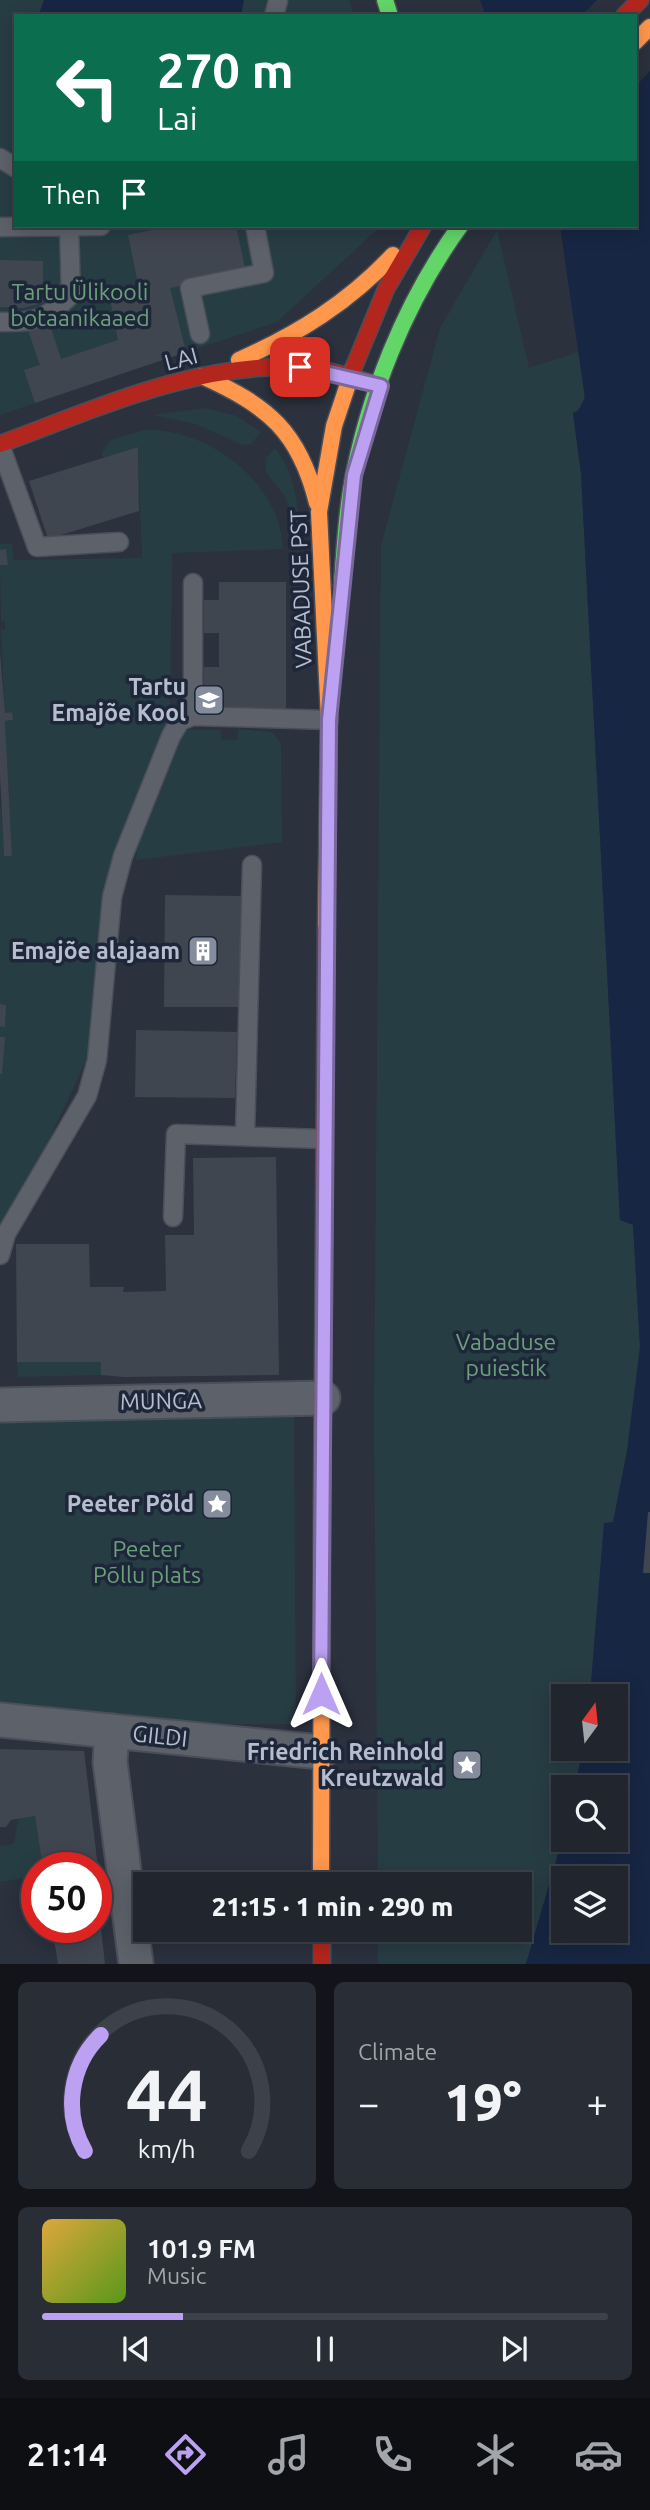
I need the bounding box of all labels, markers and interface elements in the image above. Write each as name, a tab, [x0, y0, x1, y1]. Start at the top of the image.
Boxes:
icon: left	[42, 42, 133, 133]
text: 270 m	[157, 42, 294, 97]
text: Lai	[157, 100, 198, 136]
icon: arrive	[115, 175, 153, 213]
text: Then	[42, 180, 101, 209]
park label: Tartu Ülikooli botaanikaaed	[10, 279, 150, 330]
pin	[270, 337, 330, 397]
street label: LAI	[162, 342, 200, 375]
icon: arrive	[281, 348, 319, 386]
street label: VABADUSE PST	[285, 509, 316, 669]
place label: Tartu Emajõe Kool	[51, 674, 186, 725]
school or university icon: Tartu Emajõe Kool	[192, 683, 226, 717]
building icon: Emajõe alajaam	[186, 934, 220, 968]
place label: Emajõe alajaam	[11, 938, 180, 963]
park label: Vabaduse puiestik	[456, 1329, 556, 1380]
street label: MUNGA	[120, 1387, 202, 1414]
place icon: Peeter Põld	[200, 1487, 234, 1521]
place label: Peeter Põld	[67, 1491, 194, 1516]
park label: Peeter Põllu plats	[93, 1536, 201, 1587]
position arrow	[284, 1657, 358, 1731]
north arrow	[551, 1684, 628, 1760]
map controls	[551, 1684, 628, 1943]
street label: GILDI	[131, 1720, 189, 1751]
place label: Friedrich Reinhold Kreutzwald	[247, 1739, 444, 1790]
place icon: Friedrich Reinhold Kreutzwald	[450, 1748, 484, 1782]
button: search	[551, 1775, 628, 1852]
speed limit sign: 50	[21, 1852, 112, 1943]
button: layers	[551, 1866, 628, 1943]
text: 21:15 · 1 min · 290 m	[212, 1892, 453, 1921]
text: Climate	[358, 2039, 437, 2064]
text: 44	[126, 2054, 208, 2136]
text: 19°	[444, 2073, 522, 2131]
text: −	[358, 2082, 379, 2124]
text: +	[587, 2082, 608, 2124]
text: km/h	[138, 2135, 196, 2163]
text: 101.9 FM	[147, 2234, 256, 2263]
text: Music	[147, 2263, 206, 2288]
icon: previous	[117, 2330, 155, 2368]
icon: pause	[306, 2330, 344, 2368]
icon: next	[495, 2330, 533, 2368]
icon: directions	[161, 2430, 210, 2479]
icon: music	[264, 2430, 313, 2479]
icon: phone	[368, 2430, 417, 2479]
icon: climate	[471, 2430, 520, 2479]
icon: car	[574, 2430, 623, 2479]
text: 21:14	[27, 2436, 107, 2472]

